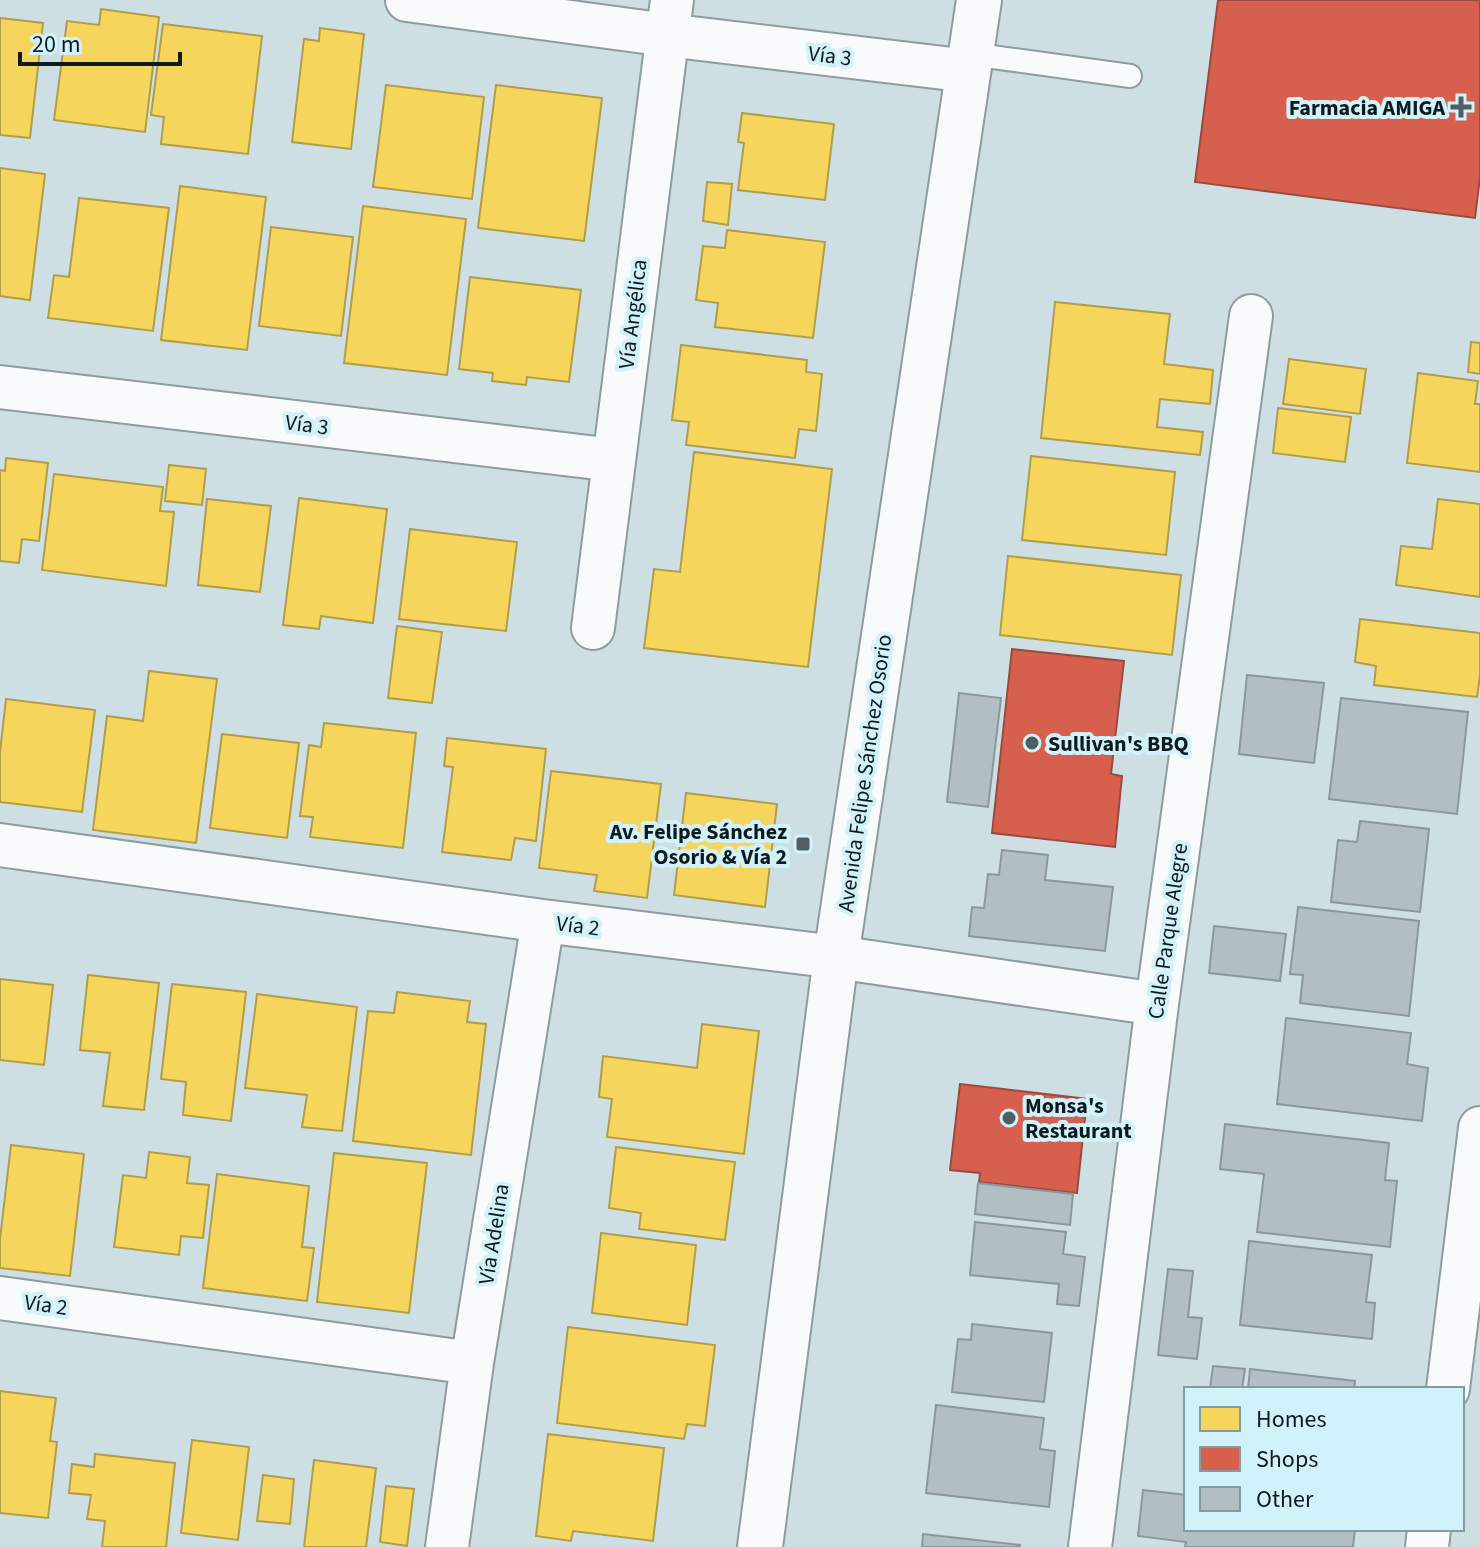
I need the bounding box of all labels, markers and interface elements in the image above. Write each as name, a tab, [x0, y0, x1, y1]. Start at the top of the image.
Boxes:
scale bar	[20, 16, 180, 66]
text: 20 m	[32, 27, 81, 62]
street label: Vía 3	[806, 37, 853, 75]
place label: Farmacia AMIGA	[1289, 92, 1445, 124]
marker: Farmacia AMIGA	[1452, 98, 1470, 116]
street label: Vía Angélica	[610, 258, 656, 371]
street label: Vía 3	[283, 406, 330, 444]
street label: Avenida Felipe Sánchez Osorio	[830, 632, 900, 914]
place label: Sullivan's BBQ	[1048, 728, 1189, 760]
marker: Sullivan's BBQ	[1023, 734, 1041, 752]
place label: Av. Felipe Sánchez Osorio & Vía 2	[609, 816, 787, 873]
marker: Av. Felipe Sánchez Osorio & Vía 2	[794, 835, 812, 853]
street label: Calle Parque Alegre	[1140, 841, 1196, 1021]
street label: Vía 2	[554, 907, 601, 945]
place label: Monsa's Restaurant	[1025, 1090, 1132, 1147]
marker: Monsa's Restaurant	[1000, 1109, 1018, 1127]
street label: Vía Adelina	[470, 1181, 518, 1287]
street label: Vía 2	[22, 1286, 70, 1324]
legend	[1184, 1387, 1464, 1531]
text: Homes	[1256, 1402, 1327, 1437]
text: Shops	[1256, 1442, 1318, 1477]
text: Other	[1256, 1482, 1314, 1517]

